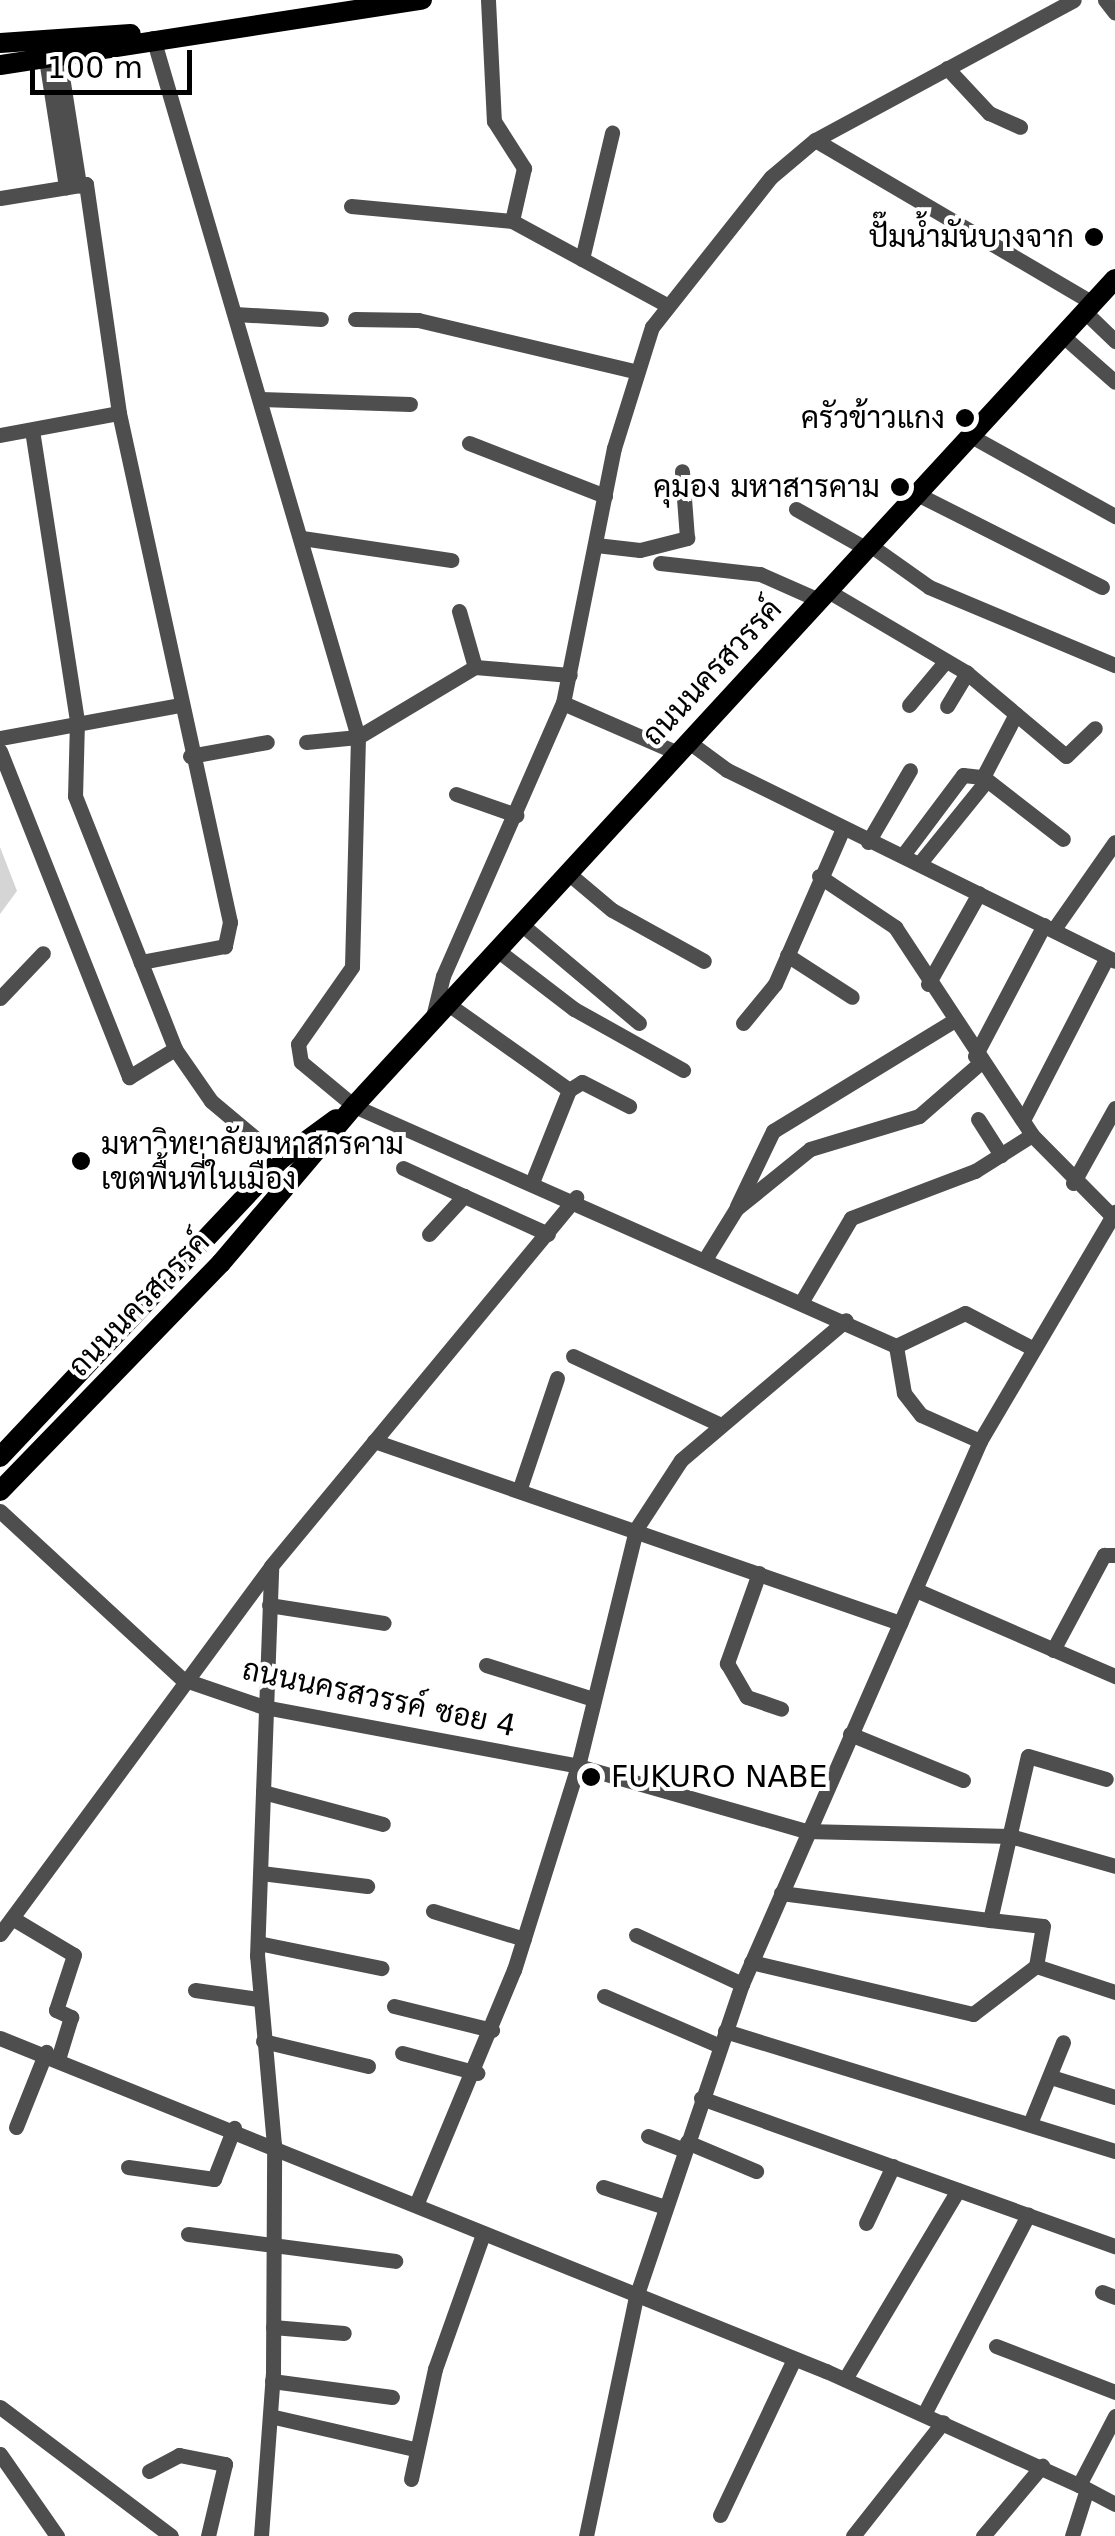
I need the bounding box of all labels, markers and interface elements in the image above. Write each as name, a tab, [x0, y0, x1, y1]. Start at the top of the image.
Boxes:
scale bar	[35, 30, 198, 92]
text: 100 m	[47, 50, 143, 85]
place label: ปั๊มน้ำมันบางจาก	[869, 219, 1074, 255]
marker: ปั๊มน้ำมันบางจาก	[1083, 226, 1105, 248]
place label: ครัวข้าวแกง	[801, 400, 945, 436]
marker: ครัวข้าวแกง	[954, 407, 976, 429]
place label: คุมอง มหาสารคาม	[653, 469, 880, 505]
marker: คุมอง มหาสารคาม	[889, 476, 911, 498]
street label: ถนนนครสวรรค์	[635, 591, 789, 753]
place label: มหาวิทยาลัยมหาสารคาม เขตพื้นที่ในเมือง	[101, 1126, 404, 1196]
marker: มหาวิทยาลัยมหาสารคาม เขตพื้นที่ในเมือง	[70, 1150, 92, 1172]
street label: ถนนนครสวรรค์	[61, 1224, 217, 1384]
street label: ถนนนครสวรรค์ ซอย 4	[239, 1651, 519, 1745]
place label: FUKURO NABE	[611, 1759, 828, 1795]
marker: FUKURO NABE	[580, 1766, 602, 1788]

